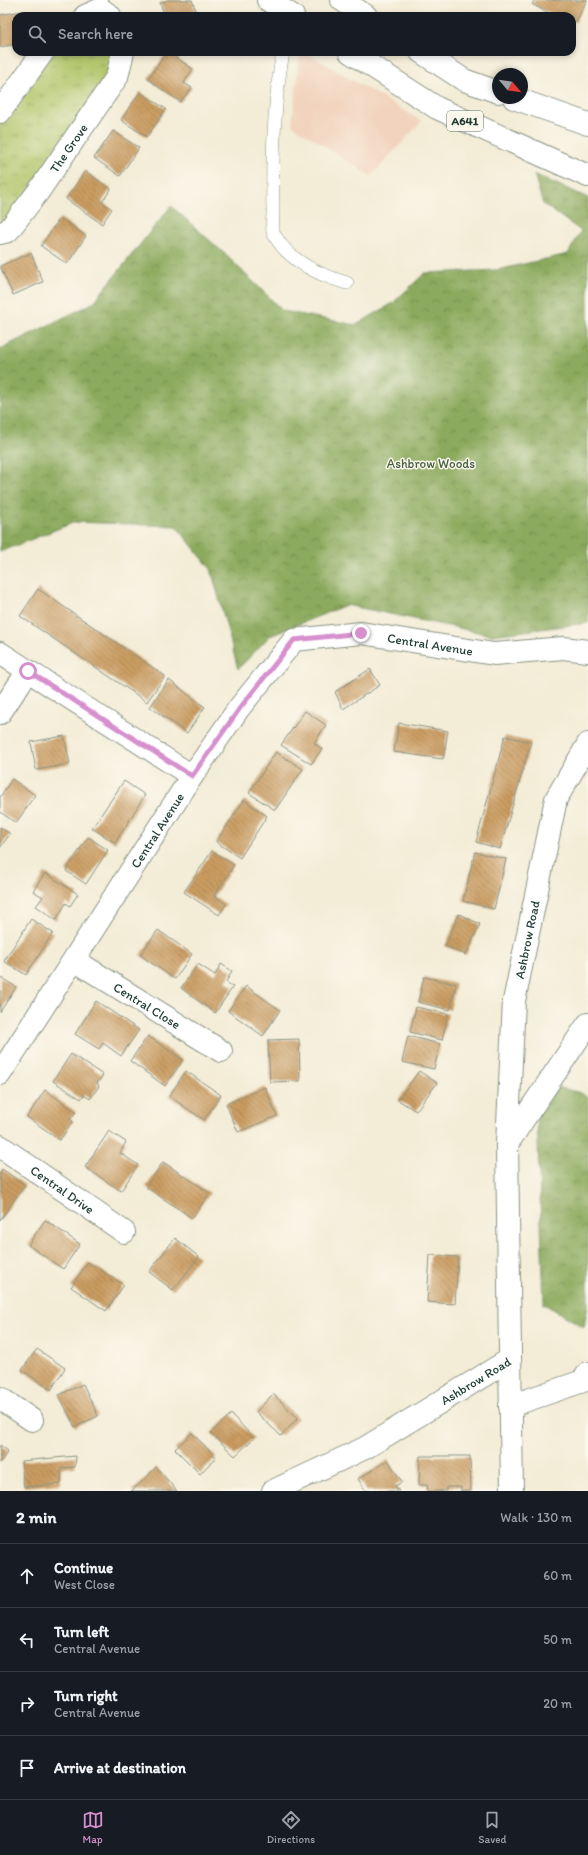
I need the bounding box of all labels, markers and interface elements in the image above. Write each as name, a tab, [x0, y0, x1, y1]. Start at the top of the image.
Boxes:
search box	[12, 12, 576, 56]
icon: search	[26, 23, 48, 45]
text: Search here	[58, 25, 133, 43]
north arrow	[492, 68, 528, 104]
road number: A641	[447, 111, 483, 131]
street label: The Grove	[47, 121, 91, 176]
park label: Ashbrow Woods	[387, 456, 475, 471]
route end	[352, 624, 370, 642]
street label: Central Avenue	[386, 630, 474, 659]
route start	[19, 662, 37, 680]
street label: Central Avenue	[128, 790, 187, 871]
street label: Ashbrow Road	[512, 899, 543, 980]
street label: Central Close	[111, 979, 183, 1032]
street label: Central Drive	[27, 1162, 97, 1217]
street label: Ashbrow Road	[438, 1354, 514, 1408]
text: 2 min	[16, 1507, 56, 1527]
text: Walk · 130 m	[500, 1510, 572, 1525]
text: Continue	[54, 1559, 113, 1577]
icon: ahead	[16, 1565, 38, 1587]
text: 60 m	[543, 1568, 572, 1583]
text: West Close	[54, 1577, 115, 1592]
text: Turn left	[54, 1623, 109, 1641]
icon: left	[16, 1629, 38, 1651]
text: 50 m	[543, 1632, 572, 1647]
text: Central Avenue	[54, 1641, 140, 1656]
text: Turn right	[54, 1687, 118, 1705]
icon: right	[16, 1693, 38, 1715]
text: 20 m	[543, 1696, 572, 1711]
text: Central Avenue	[54, 1705, 140, 1720]
icon: arrive	[16, 1757, 38, 1779]
text: Arrive at destination	[54, 1759, 186, 1777]
tab: Map	[82, 1809, 104, 1846]
tab: Directions	[267, 1809, 315, 1846]
tab: Saved	[478, 1809, 506, 1846]

